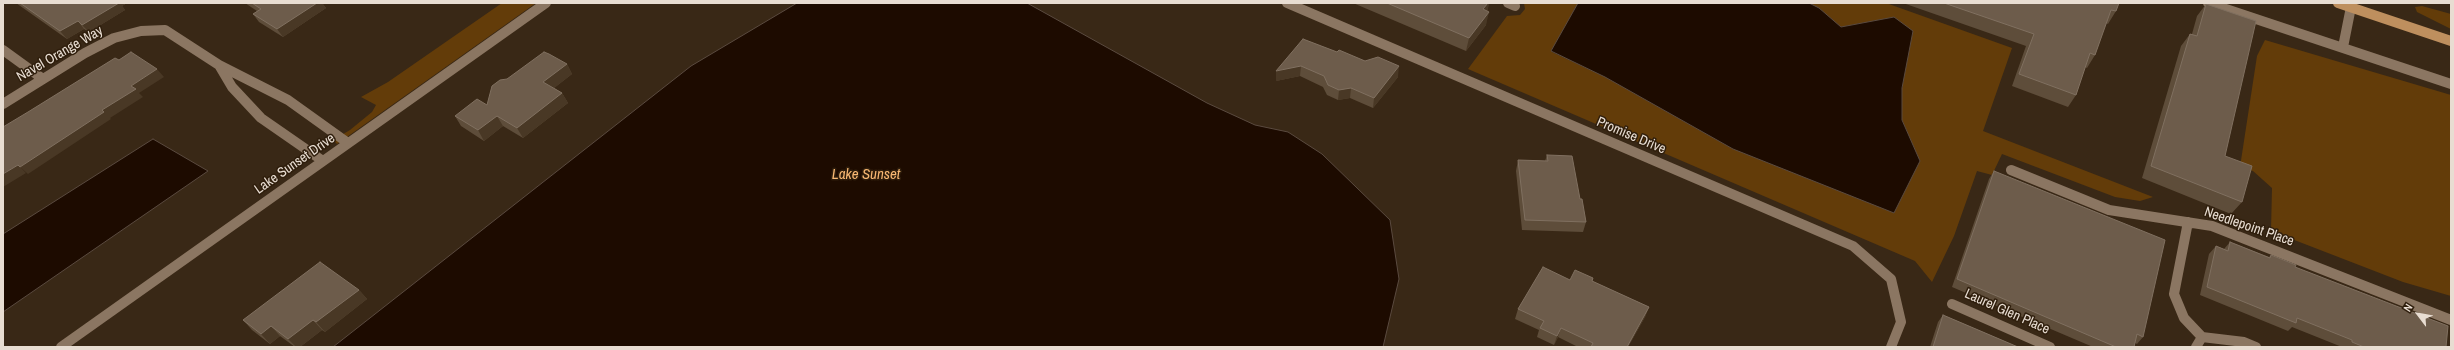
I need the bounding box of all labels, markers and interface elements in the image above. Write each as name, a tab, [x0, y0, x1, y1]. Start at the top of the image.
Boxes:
street label: Navel Orange Way	[14, 23, 106, 85]
street label: Promise Drive	[1594, 114, 1668, 158]
street label: Lake Sunset Drive	[251, 130, 339, 198]
water label: Lake Sunset	[832, 166, 900, 184]
street label: Needlepoint Place	[2202, 204, 2296, 250]
street label: Laurel Glen Place	[1962, 286, 2052, 338]
north arrow	[2398, 294, 2438, 334]
text: N	[2400, 301, 2415, 314]

